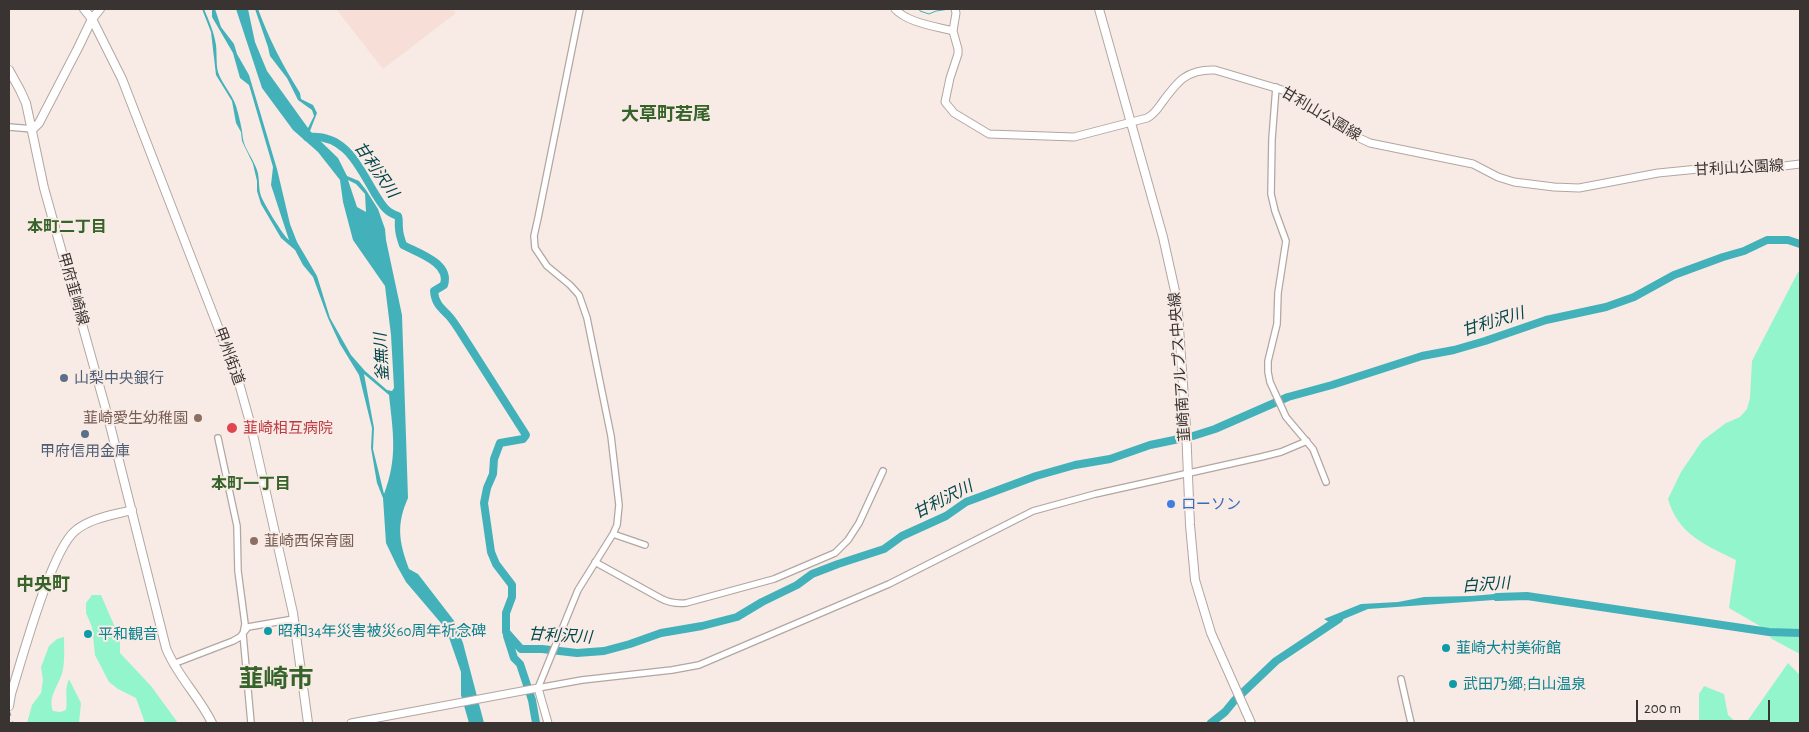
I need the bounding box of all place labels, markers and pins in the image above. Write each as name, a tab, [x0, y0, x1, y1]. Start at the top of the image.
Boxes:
place label: 山梨中央銀行	[74, 369, 164, 387]
marker: 山梨中央銀行	[58, 372, 70, 384]
place label: 韮崎愛生幼稚園	[83, 409, 188, 427]
marker: 韮崎愛生幼稚園	[192, 412, 204, 424]
place label: 韮崎相互病院	[243, 419, 333, 437]
marker: 韮崎相互病院	[225, 421, 239, 435]
marker: 甲府信用金庫	[79, 428, 91, 440]
place label: 甲府信用金庫	[40, 442, 130, 460]
place label: ローソン	[1181, 495, 1241, 513]
marker: ローソン	[1165, 498, 1177, 510]
place label: 韮崎西保育園	[264, 532, 354, 550]
marker: 韮崎西保育園	[248, 535, 260, 547]
place label: 昭和34年災害被災60周年祈念碑	[278, 622, 486, 640]
place label: 平和観音	[98, 625, 158, 643]
marker: 昭和34年災害被災60周年祈念碑	[262, 625, 274, 637]
marker: 平和観音	[82, 628, 94, 640]
place label: 韮崎大村美術館	[1456, 639, 1561, 657]
marker: 韮崎大村美術館	[1440, 642, 1452, 654]
place label: 武田乃郷;白山温泉	[1463, 675, 1586, 693]
marker: 武田乃郷;白山温泉	[1447, 678, 1459, 690]

